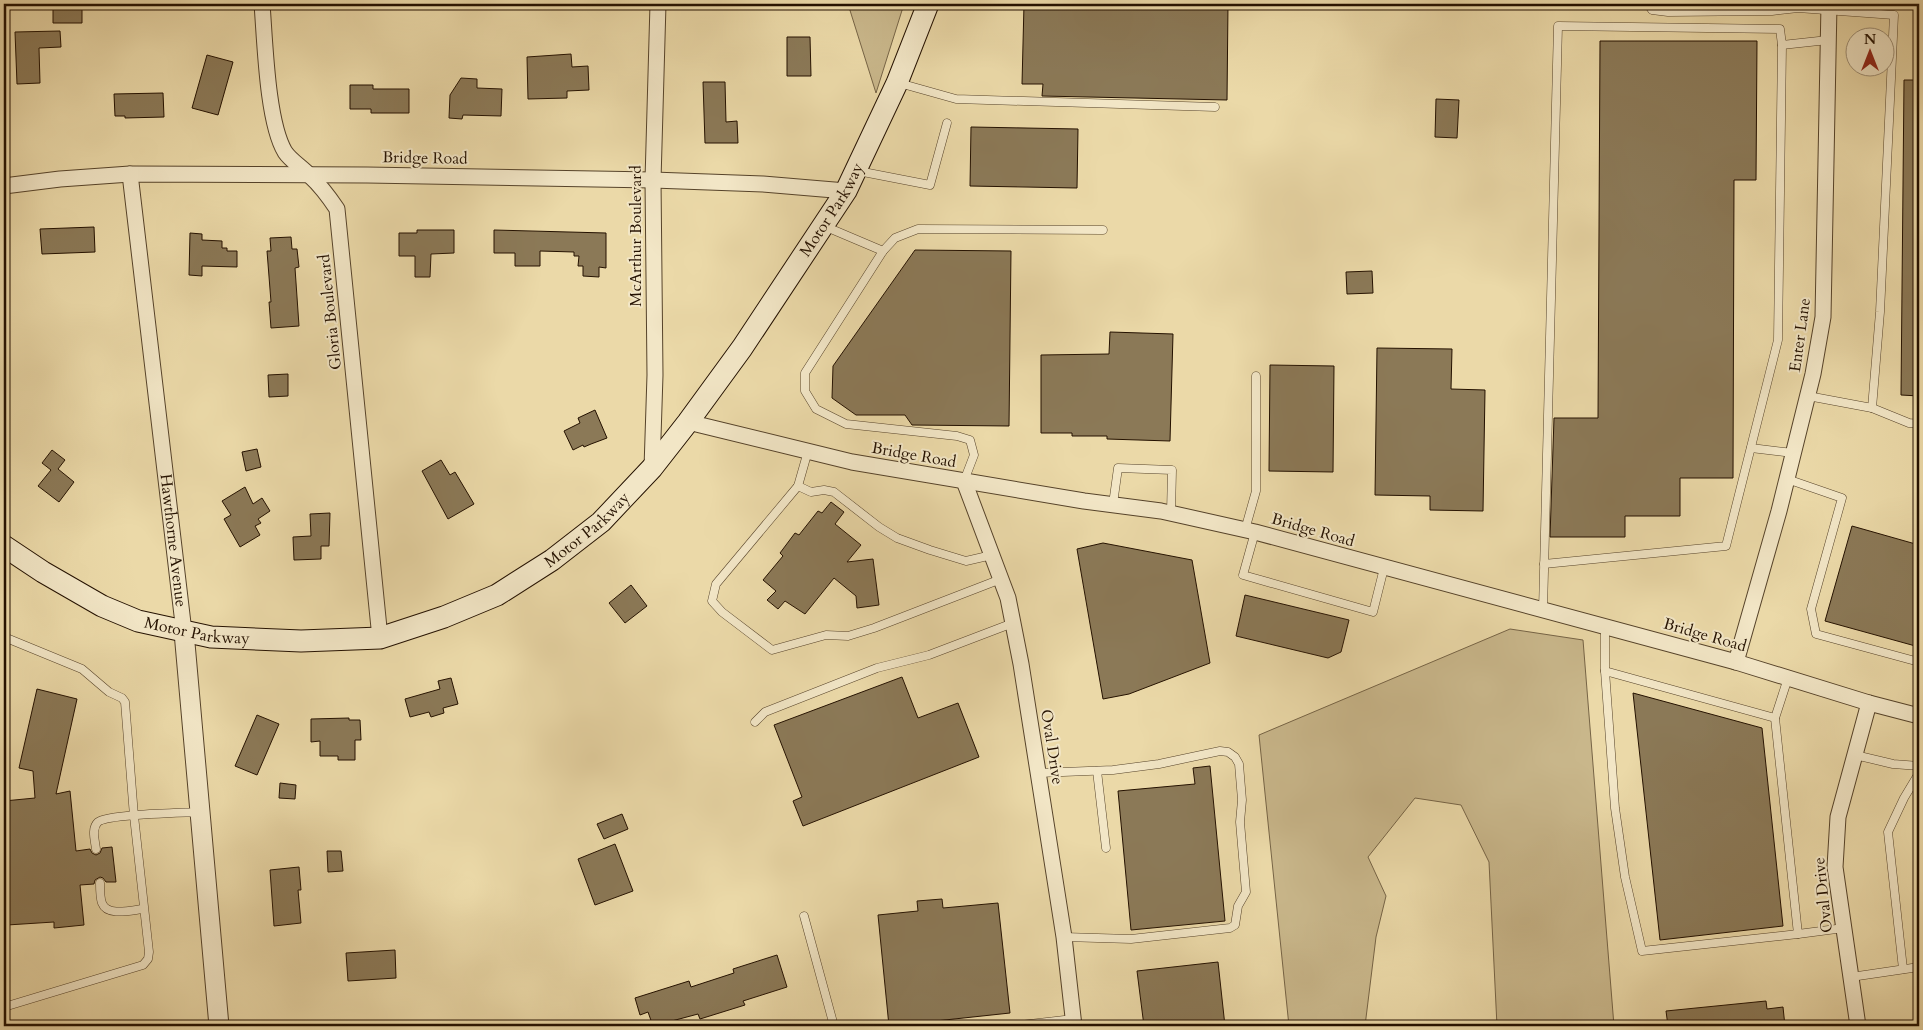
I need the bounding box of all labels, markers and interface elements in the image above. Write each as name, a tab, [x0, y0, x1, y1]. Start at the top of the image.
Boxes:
north arrow	[1846, 28, 1896, 78]
text: N	[1864, 30, 1876, 49]
street label: Bridge Road	[382, 146, 468, 170]
street label: Motor Parkway	[794, 159, 869, 261]
street label: McArthur Boulevard	[625, 165, 647, 307]
street label: Gloria Boulevard	[313, 253, 347, 371]
street label: Enter Lane	[1784, 297, 1816, 373]
street label: Bridge Road	[870, 437, 958, 473]
street label: Hawthorne Avenue	[154, 473, 192, 608]
street label: Motor Parkway	[540, 487, 635, 573]
street label: Bridge Road	[1269, 508, 1358, 552]
street label: Motor Parkway	[142, 612, 251, 650]
street label: Bridge Road	[1661, 613, 1750, 657]
street label: Oval Drive	[1035, 708, 1069, 786]
street label: Oval Drive	[1808, 856, 1838, 934]

